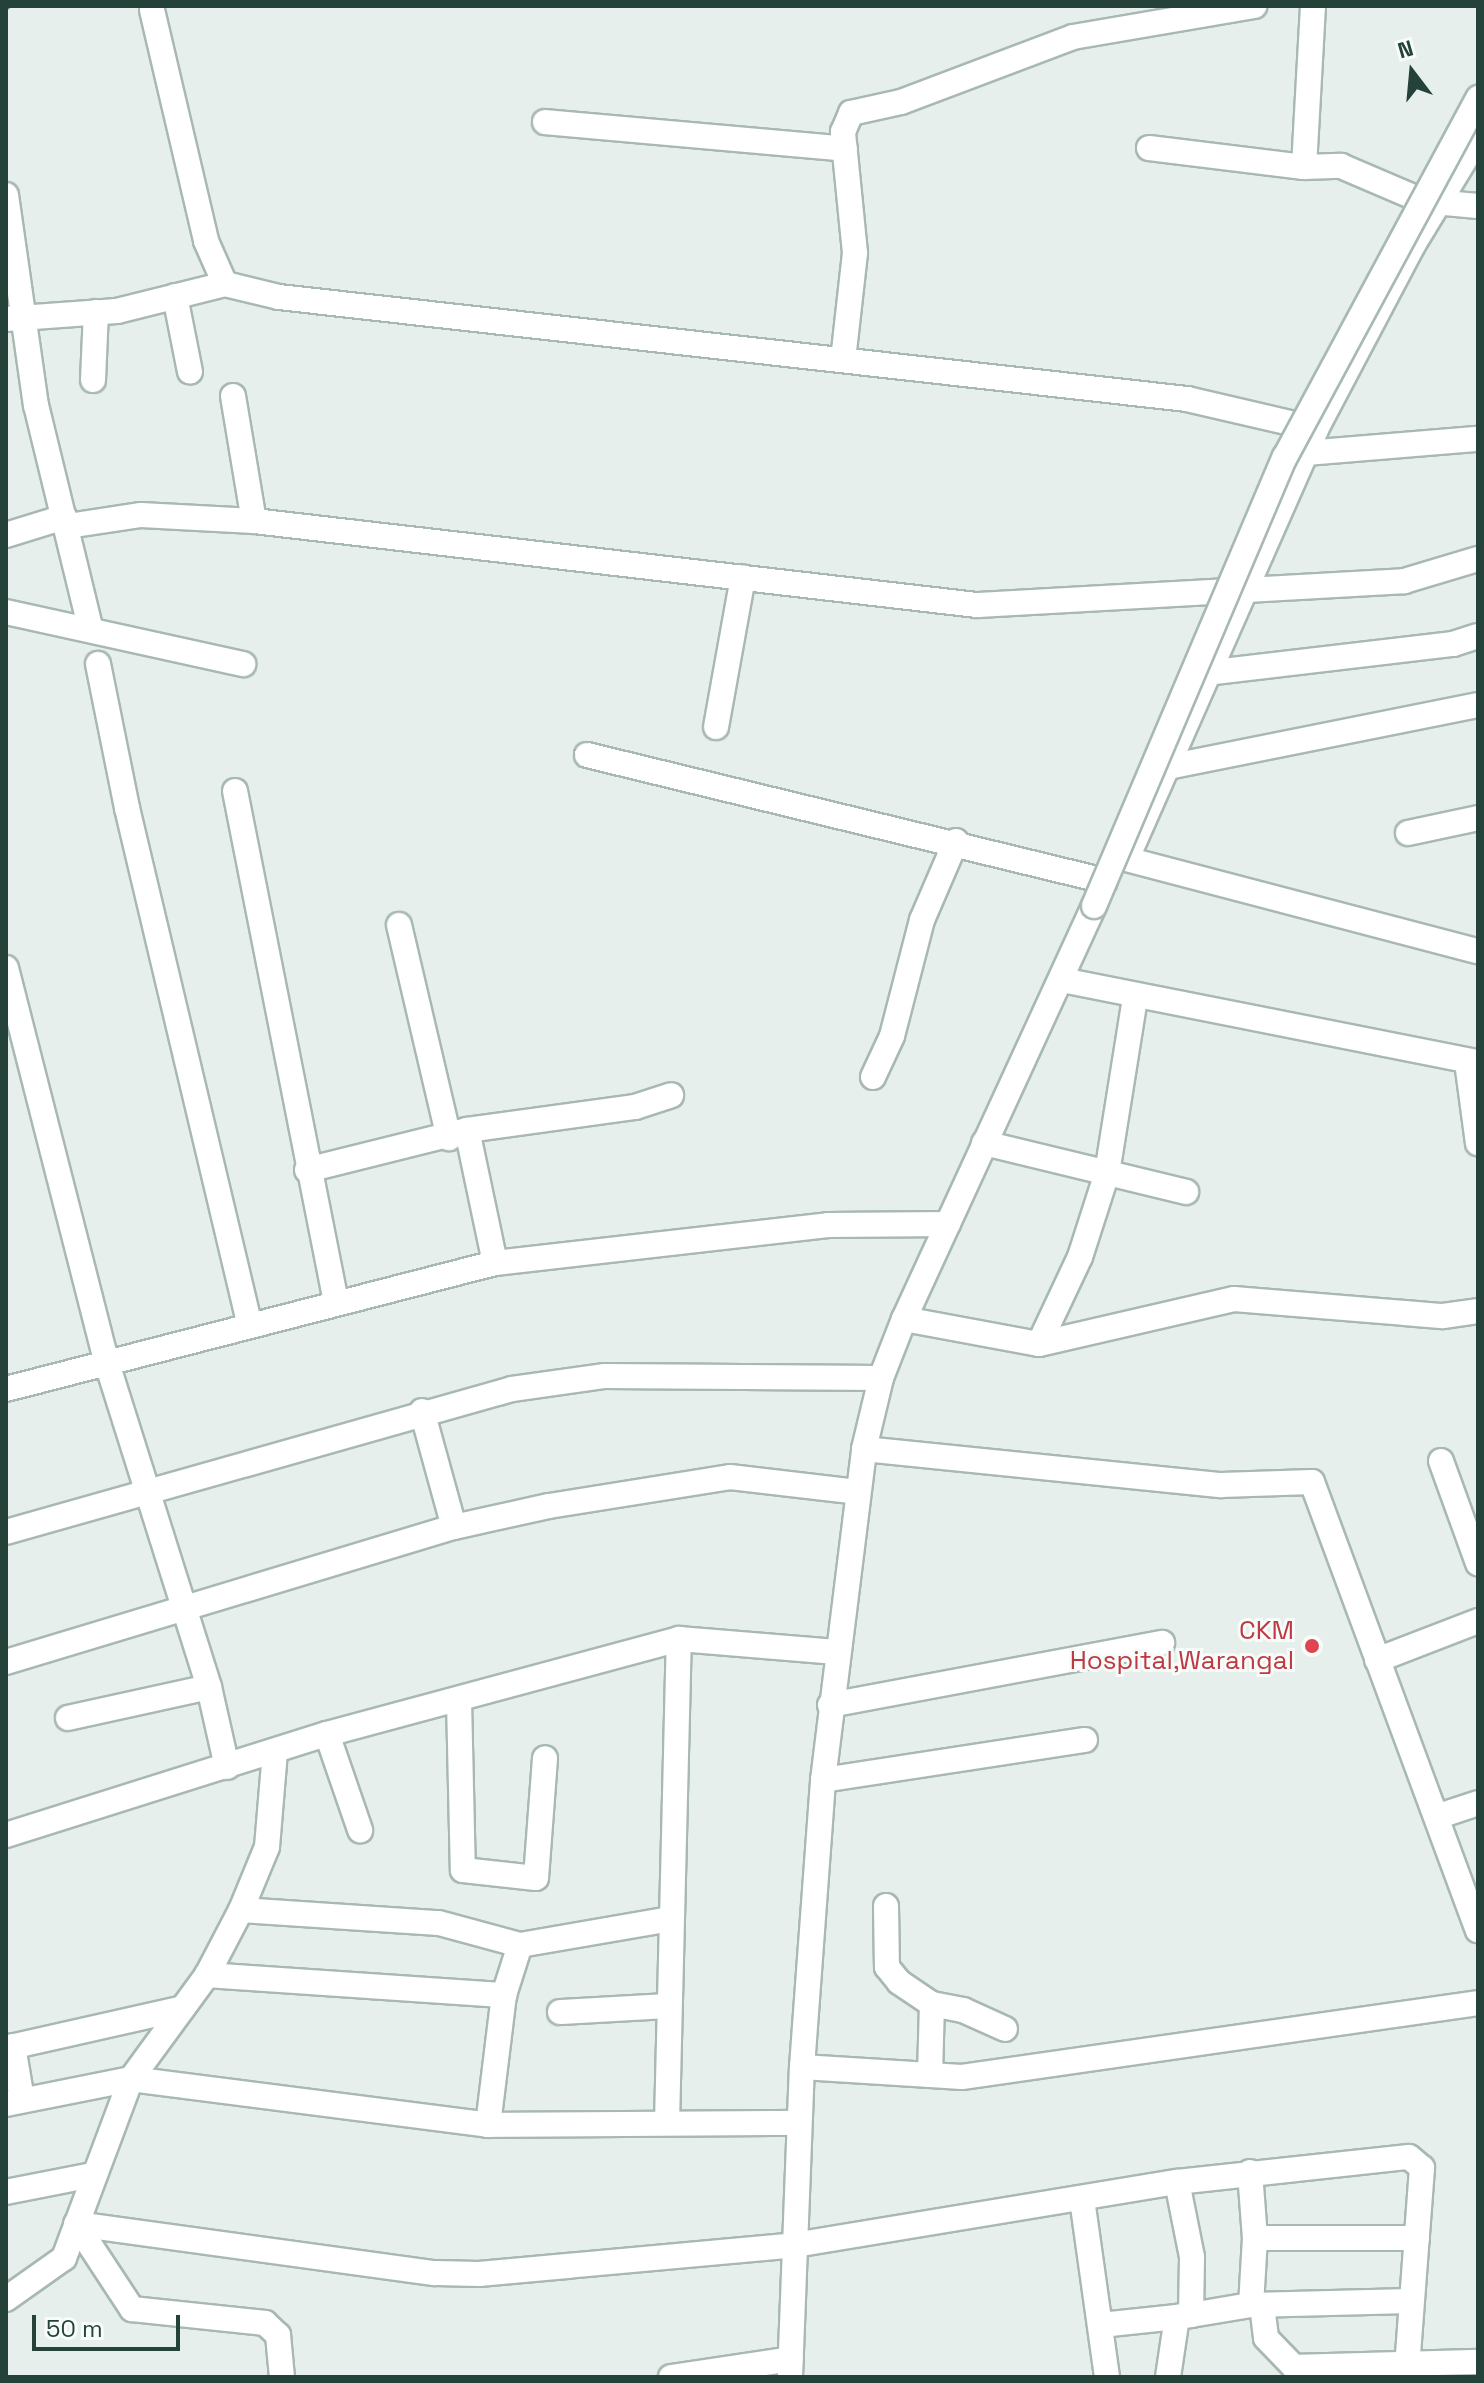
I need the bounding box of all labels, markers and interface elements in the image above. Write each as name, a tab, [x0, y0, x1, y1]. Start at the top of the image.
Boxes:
north arrow	[1372, 32, 1452, 112]
text: N	[1394, 33, 1416, 64]
place label: CKM Hospital,Warangal	[1070, 1615, 1294, 1676]
marker: CKM Hospital,Warangal	[1301, 1635, 1323, 1657]
scale bar	[36, 2299, 184, 2349]
text: 50 m	[46, 2313, 103, 2344]

